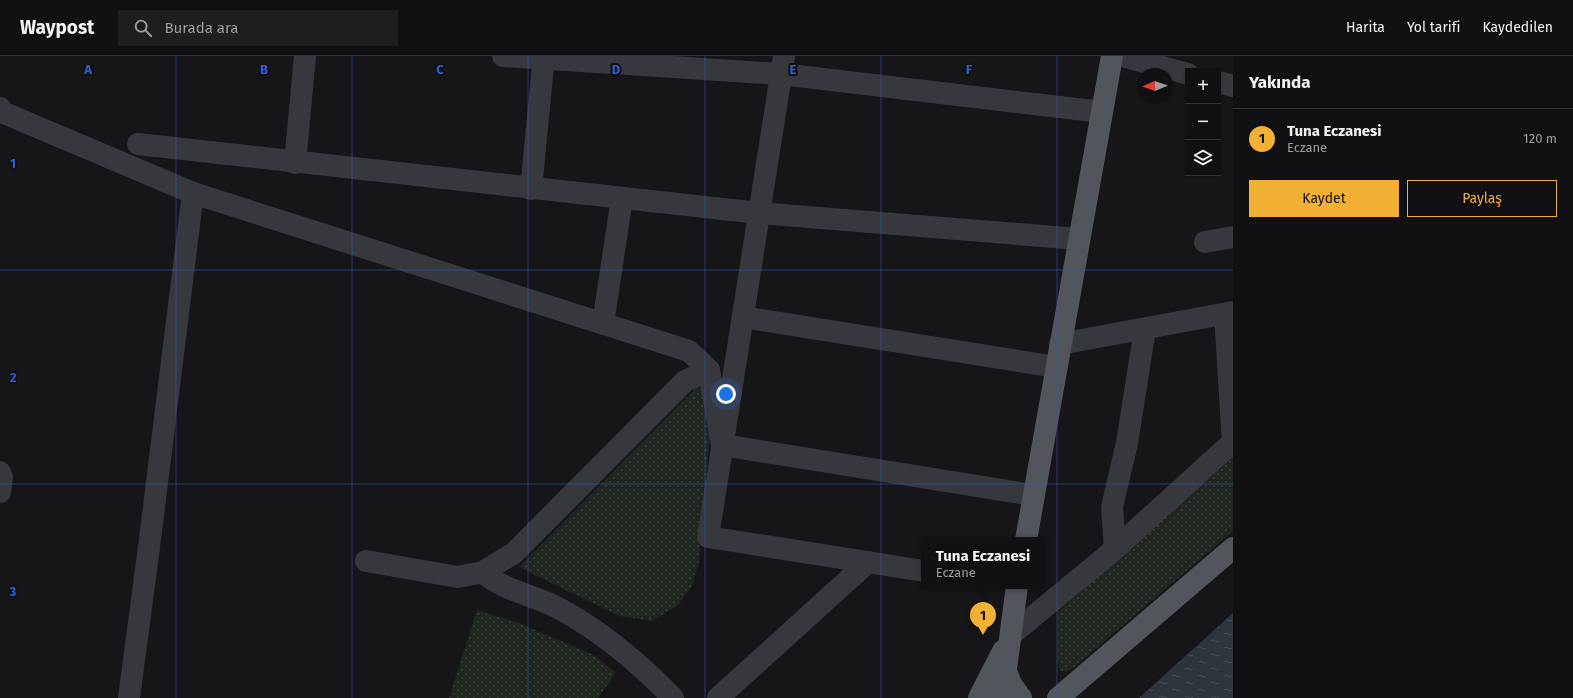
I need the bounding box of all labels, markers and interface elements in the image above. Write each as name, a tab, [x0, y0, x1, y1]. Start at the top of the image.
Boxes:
search box	[118, 10, 398, 46]
text: Waypost	[20, 16, 94, 39]
icon: search	[132, 17, 154, 39]
text: Burada ara	[164, 19, 238, 37]
text: Harita	[1346, 19, 1385, 36]
text: Yol tarifi	[1407, 19, 1460, 36]
text: Kaydedilen	[1482, 19, 1553, 36]
text: A	[83, 62, 92, 77]
text: B	[260, 62, 268, 77]
text: C	[436, 62, 444, 77]
text: D	[612, 62, 621, 77]
text: E	[790, 62, 797, 77]
text: F	[966, 62, 973, 77]
north arrow	[1137, 68, 1173, 104]
map controls	[1185, 68, 1221, 176]
button: +	[1185, 68, 1221, 104]
text: Yakında	[1249, 72, 1310, 93]
button: −	[1185, 104, 1221, 140]
text: Tuna Eczanesi	[1287, 122, 1382, 140]
text: 1	[1259, 131, 1265, 146]
text: 120 m	[1523, 131, 1557, 146]
button: layers	[1185, 140, 1221, 176]
text: Eczane	[1287, 140, 1327, 155]
text: 1	[10, 156, 16, 171]
button: Kaydet	[1249, 180, 1399, 217]
button: Paylaş	[1407, 180, 1557, 217]
text: 2	[10, 370, 17, 385]
your location	[716, 384, 736, 404]
popup	[921, 537, 1045, 589]
text: Tuna Eczanesi	[936, 547, 1030, 565]
text: Eczane	[936, 565, 976, 580]
text: 3	[9, 584, 17, 599]
pin: 1	[970, 602, 996, 635]

